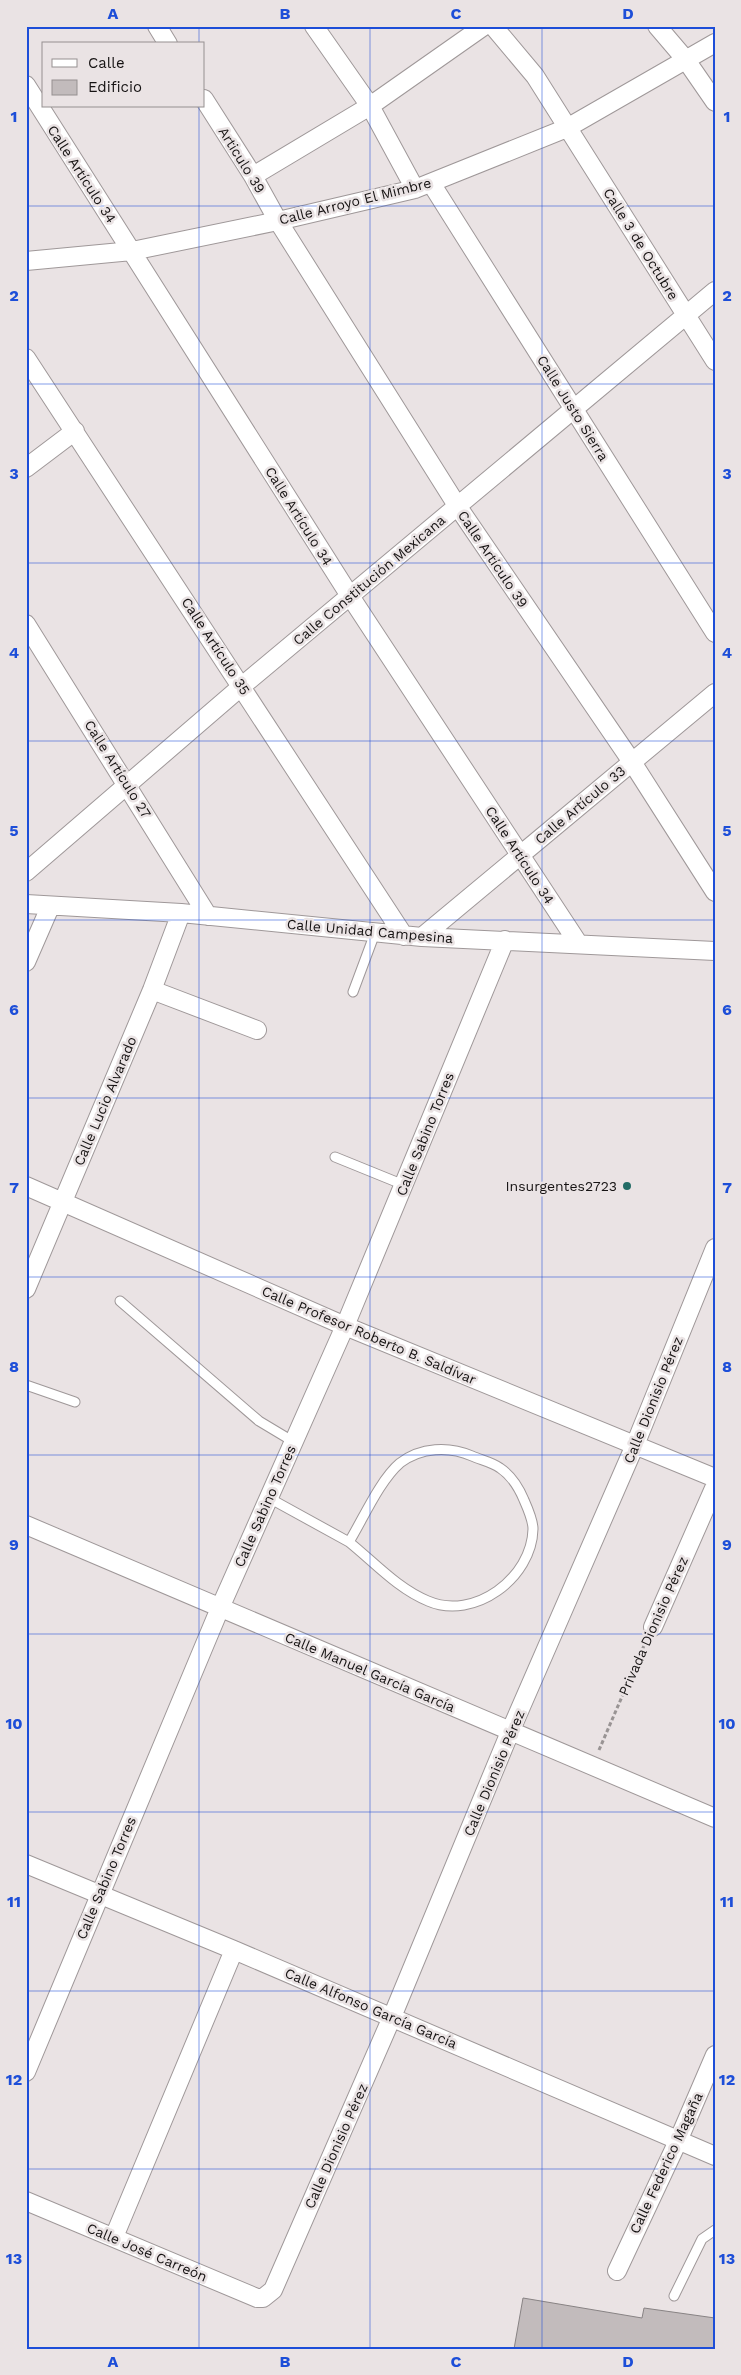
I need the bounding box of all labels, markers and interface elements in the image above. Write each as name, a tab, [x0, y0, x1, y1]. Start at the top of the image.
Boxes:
text: A	[108, 4, 119, 23]
text: B	[280, 4, 291, 23]
text: C	[451, 4, 462, 23]
text: D	[622, 4, 634, 23]
legend	[42, 42, 205, 108]
text: Calle	[88, 54, 125, 72]
text: Edificio	[88, 78, 142, 96]
text: 1	[11, 107, 17, 126]
text: 1	[724, 107, 730, 126]
street label: Calle Artículo 34	[44, 122, 120, 226]
street label: Articulo 39	[215, 124, 269, 196]
street label: Calle Arroyo El Mimbre	[277, 174, 433, 228]
street label: Calle 3 de Octubre	[600, 185, 682, 303]
text: 2	[9, 286, 19, 305]
text: 2	[722, 286, 732, 305]
street label: Calle Justo Sierra	[534, 352, 612, 464]
text: 3	[9, 464, 19, 483]
street label: Calle Artículo 34	[262, 464, 336, 568]
text: 3	[722, 464, 732, 483]
street label: Calle Artículo 39	[455, 508, 531, 610]
street label: Calle Constitución Mexicana	[290, 512, 448, 648]
street label: Calle Artículo 35	[179, 594, 253, 698]
text: 4	[9, 643, 19, 662]
text: 4	[722, 643, 732, 662]
street label: Calle Artículo 27	[81, 717, 155, 821]
street label: Calle Artículo 33	[532, 763, 628, 847]
street label: Calle Artículo 34	[482, 803, 558, 907]
text: 5	[9, 821, 19, 840]
text: 5	[722, 821, 732, 840]
street label: Calle Unidad Campesina	[286, 916, 454, 946]
text: 6	[9, 1000, 19, 1019]
text: 6	[722, 1000, 732, 1019]
street label: Calle Lucio Alvarado	[71, 1034, 139, 1168]
street label: Calle Sabino Torres	[393, 1070, 457, 1198]
text: 7	[9, 1178, 19, 1197]
place label: Insurgentes2723	[505, 1178, 617, 1194]
text: 7	[722, 1178, 732, 1197]
marker: Insurgentes2723	[621, 1180, 633, 1192]
street label: Calle Profesor Roberto B. Saldívar	[259, 1282, 479, 1388]
street label: Calle Dionisio Pérez	[620, 1334, 686, 1466]
text: 8	[9, 1357, 19, 1376]
text: 8	[722, 1357, 732, 1376]
street label: Calle Sabino Torres	[231, 1443, 299, 1569]
text: 9	[9, 1535, 19, 1554]
text: 9	[722, 1535, 732, 1554]
street label: Privada Dionisio Pérez	[615, 1554, 691, 1698]
street label: Calle Manuel García García	[283, 1629, 458, 1715]
street label: Calle Dionisio Pérez	[460, 1708, 528, 1838]
text: 10	[5, 1714, 23, 1733]
text: 10	[718, 1714, 736, 1733]
street label: Calle Sabino Torres	[73, 1814, 139, 1942]
text: 11	[7, 1892, 21, 1911]
text: 11	[720, 1892, 734, 1911]
street label: Calle Alfonso García García	[283, 1964, 460, 2052]
text: 12	[6, 2070, 22, 2089]
text: 12	[719, 2070, 735, 2089]
street label: Calle Dionisio Pérez	[301, 2081, 371, 2211]
street label: Calle Federico Magaña	[626, 2090, 706, 2236]
street label: Calle José Carreón	[85, 2219, 209, 2285]
text: 13	[6, 2249, 22, 2268]
text: 13	[719, 2249, 735, 2268]
text: A	[108, 2352, 119, 2371]
text: B	[280, 2352, 291, 2371]
text: C	[451, 2352, 462, 2371]
text: D	[622, 2352, 634, 2371]

